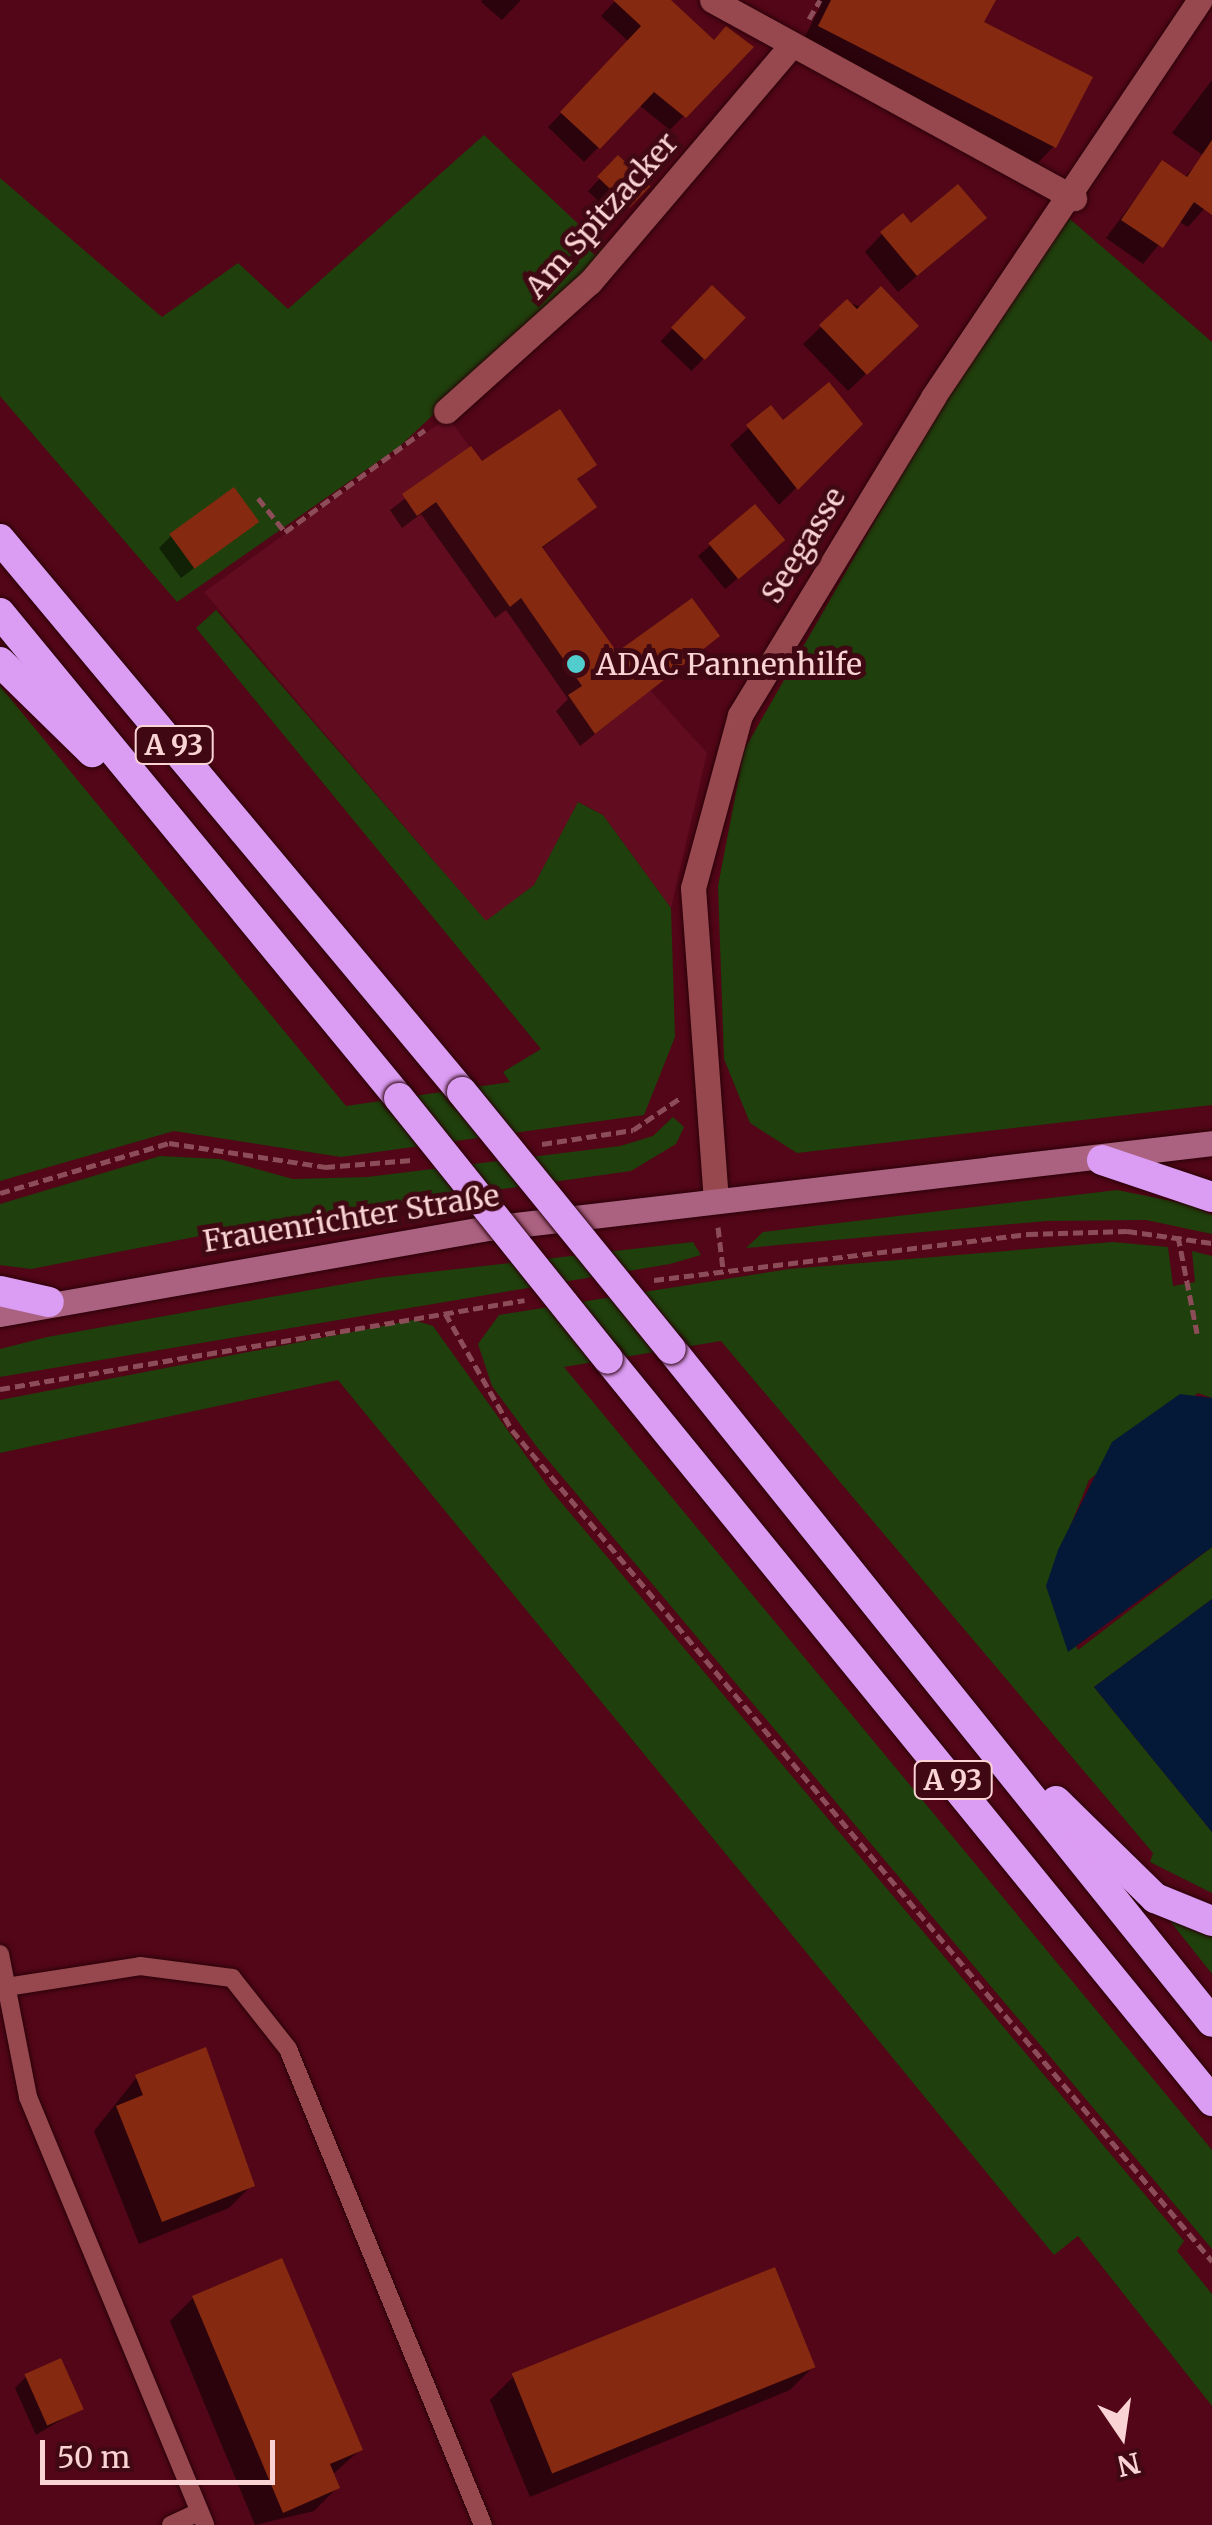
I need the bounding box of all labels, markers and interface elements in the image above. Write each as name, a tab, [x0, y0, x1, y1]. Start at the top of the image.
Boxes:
street label: Am Spitzacker	[517, 125, 685, 305]
street label: Seegasse	[753, 480, 853, 610]
place label: ADAC Pannenhilfe	[596, 646, 862, 682]
marker: ADAC Pannenhilfe	[565, 653, 587, 675]
road number: A 93	[134, 722, 214, 768]
street label: Frauenrichter Straße	[200, 1177, 502, 1259]
road number: A 93	[913, 1757, 993, 1803]
north arrow	[1072, 2385, 1172, 2485]
scale bar	[45, 2420, 280, 2482]
text: 50 m	[57, 2438, 130, 2476]
text: N	[1114, 2444, 1144, 2484]

